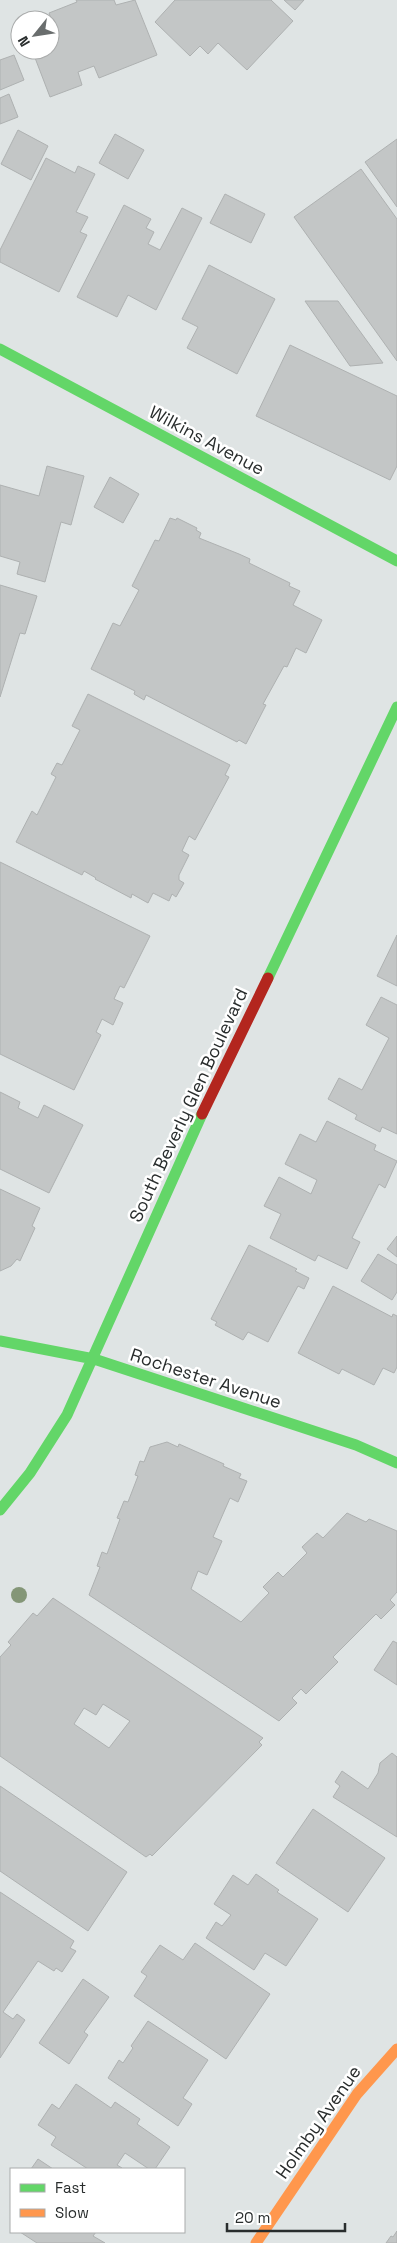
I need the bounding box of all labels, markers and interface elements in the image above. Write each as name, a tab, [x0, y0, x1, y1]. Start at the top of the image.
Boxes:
north arrow	[10, 10, 60, 60]
text: N	[14, 33, 34, 50]
street label: Wilkins Avenue	[145, 400, 269, 480]
street label: South Beverly Glen Boulevard	[124, 984, 252, 1226]
street label: Rochester Avenue	[128, 1343, 284, 1413]
street label: Holmby Avenue	[270, 2061, 366, 2183]
legend	[10, 2168, 185, 2233]
text: Fast	[55, 2178, 86, 2197]
scale bar	[227, 2200, 344, 2232]
text: Slow	[55, 2203, 89, 2222]
text: 20 m	[235, 2208, 270, 2227]

